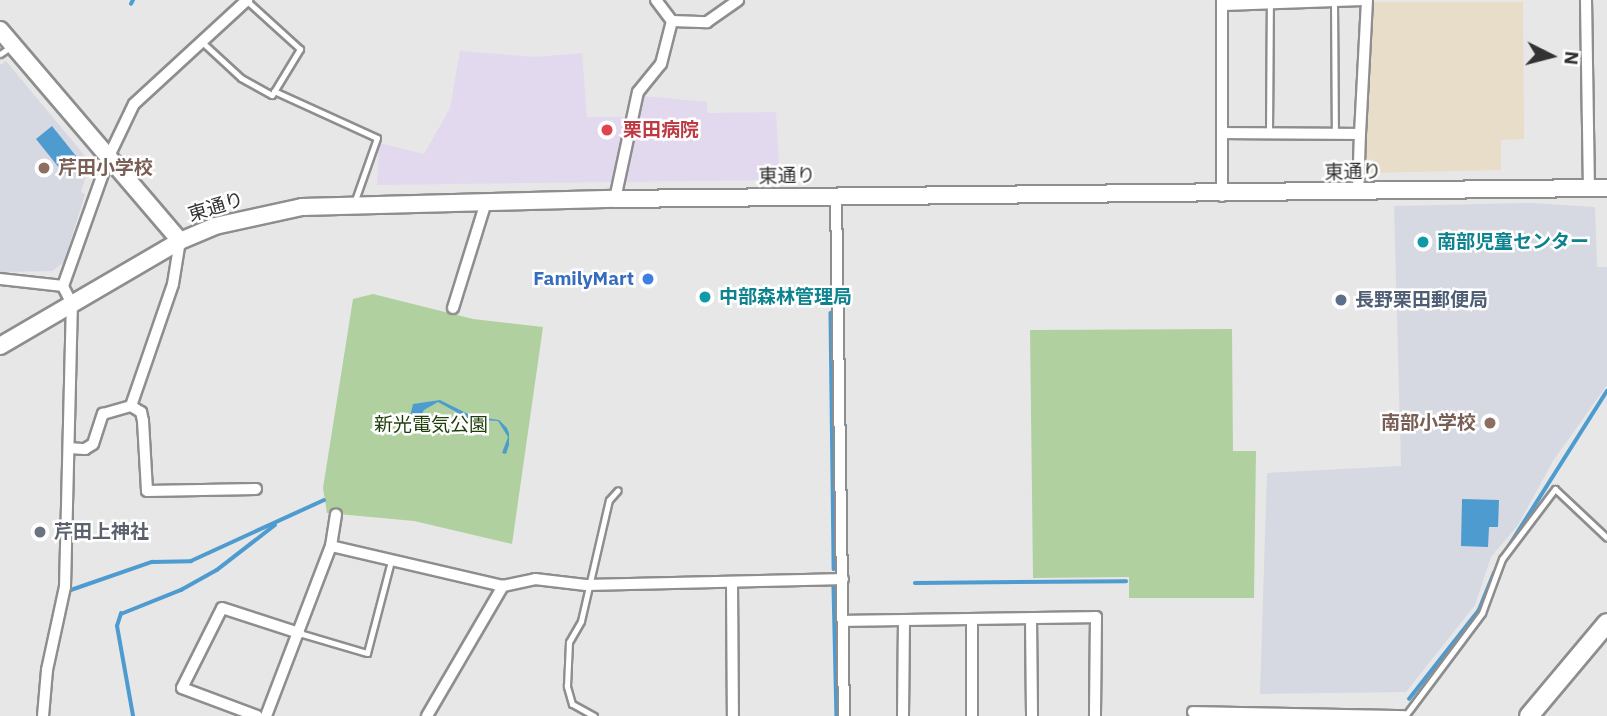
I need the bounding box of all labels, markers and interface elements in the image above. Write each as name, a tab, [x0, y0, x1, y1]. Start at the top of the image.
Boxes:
north arrow	[1516, 21, 1586, 91]
text: N	[1559, 50, 1585, 66]
place label: 栗田病院	[623, 119, 699, 141]
marker: 栗田病院	[597, 120, 617, 140]
place label: 芹田小学校	[58, 157, 153, 179]
marker: 芹田小学校	[36, 160, 52, 176]
street label: 東通り	[1324, 160, 1382, 184]
street label: 東通り	[758, 164, 816, 188]
street label: 東通り	[185, 188, 247, 226]
place label: 南部児童センター	[1437, 231, 1589, 253]
marker: 南部児童センター	[1415, 234, 1431, 250]
place label: FamilyMart	[533, 268, 634, 290]
marker: FamilyMart	[640, 271, 656, 287]
place label: 中部森林管理局	[719, 286, 852, 308]
marker: 中部森林管理局	[697, 289, 713, 305]
place label: 長野栗田郵便局	[1355, 289, 1488, 311]
marker: 長野栗田郵便局	[1333, 292, 1349, 308]
place label: 南部小学校	[1381, 412, 1476, 434]
park label: 新光電気公園	[374, 414, 488, 436]
marker: 南部小学校	[1482, 415, 1498, 431]
place label: 芹田上神社	[54, 521, 149, 543]
marker: 芹田上神社	[32, 524, 48, 540]

